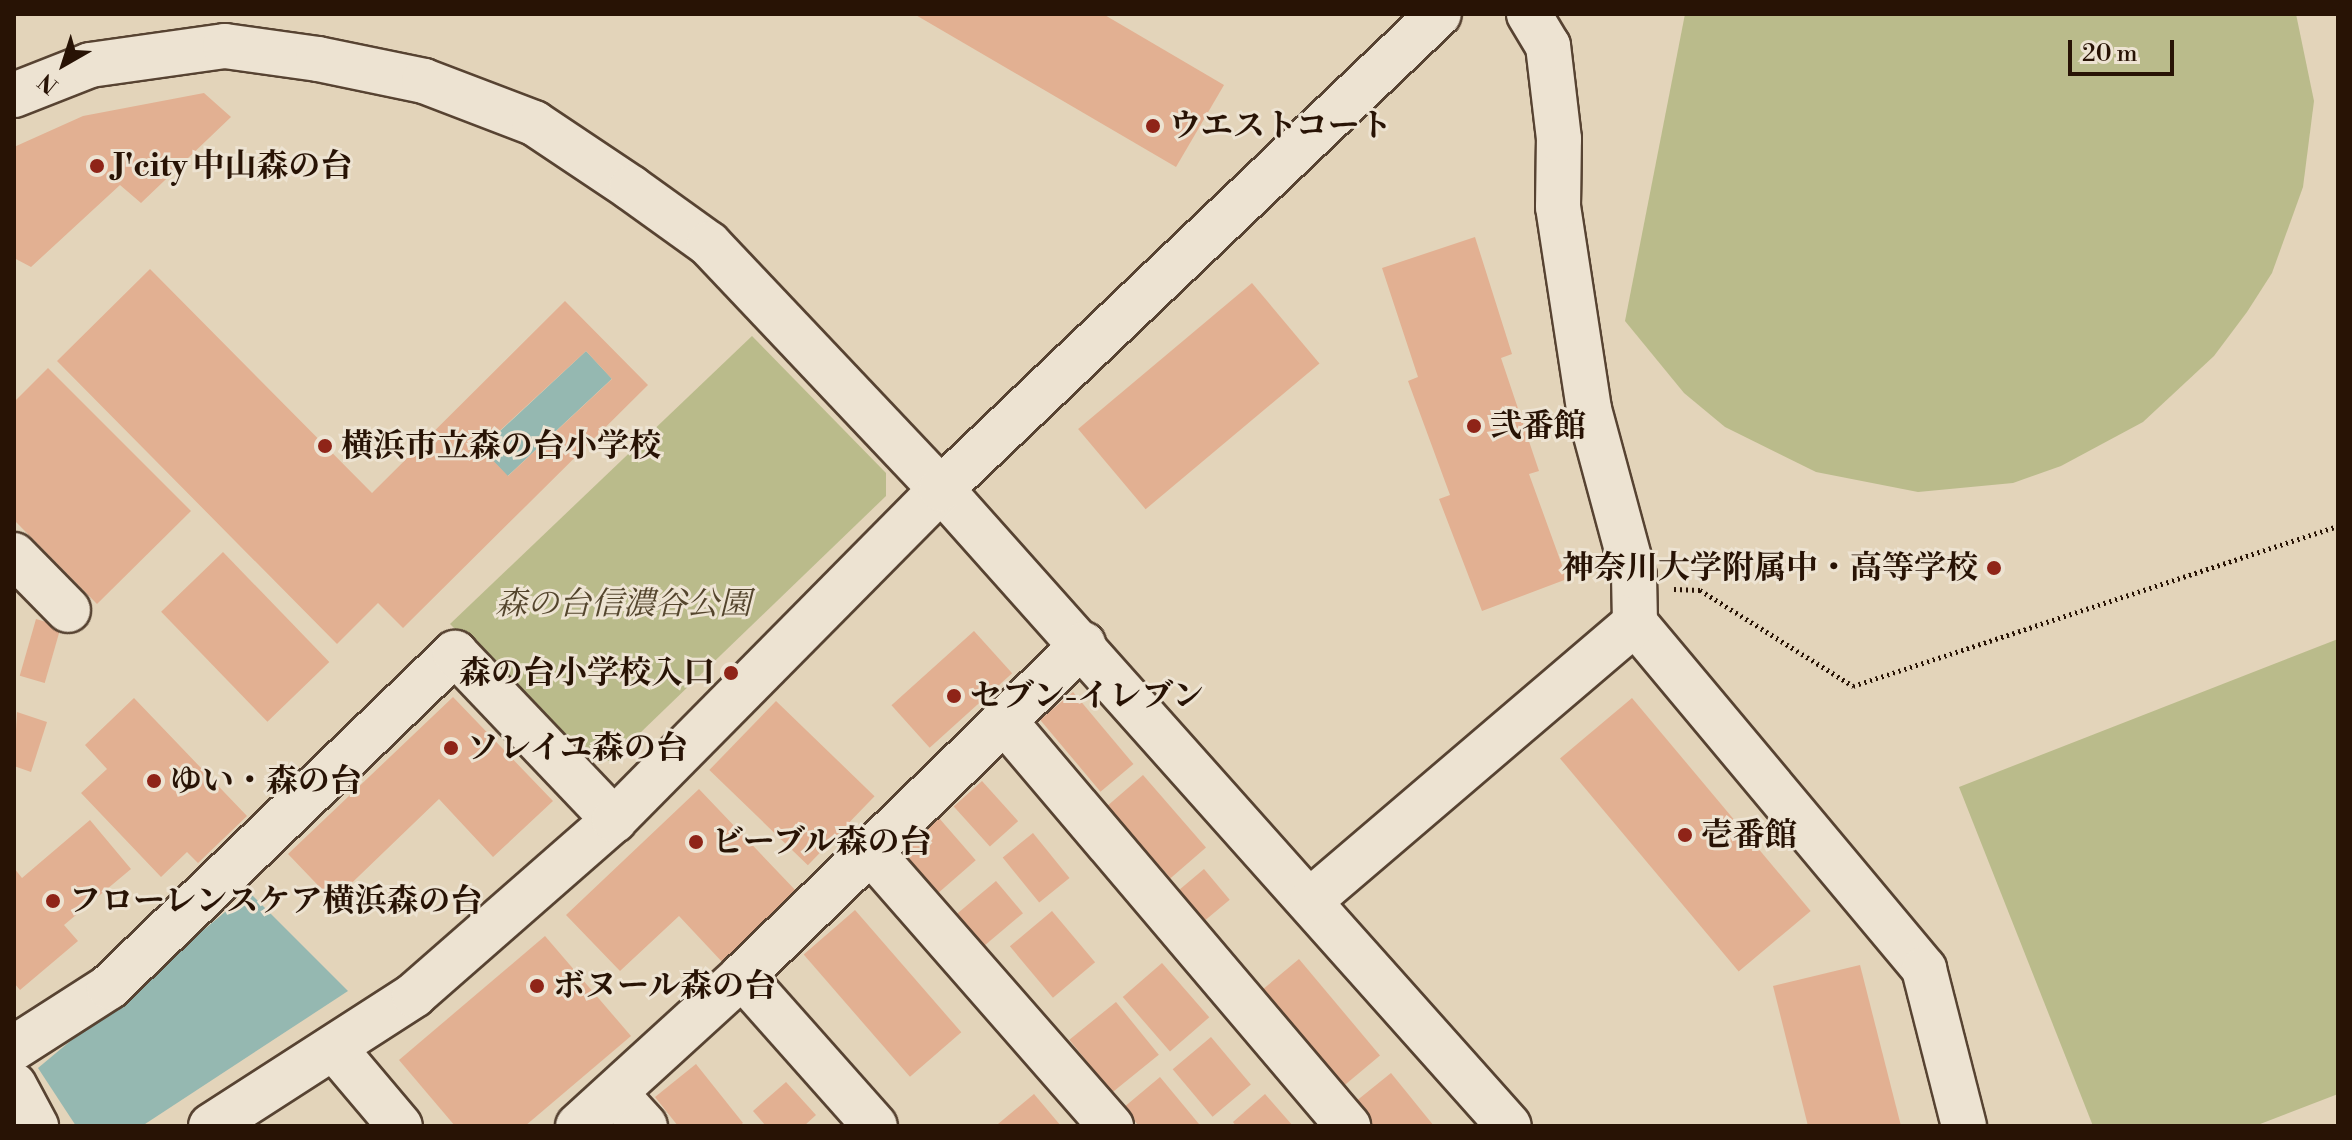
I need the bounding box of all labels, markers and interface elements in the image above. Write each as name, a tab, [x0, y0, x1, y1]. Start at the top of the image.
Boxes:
north arrow	[24, 24, 104, 104]
scale bar	[2072, 24, 2178, 74]
text: 20 m	[2082, 39, 2138, 69]
text: N	[33, 67, 64, 99]
place label: ウエストコート	[1169, 107, 1393, 145]
marker: ウエストコート	[1144, 117, 1162, 135]
place label: J'city 中山森の台	[113, 147, 352, 185]
marker: J'city 中山森の台	[88, 157, 106, 175]
place label: 弐番館	[1490, 407, 1586, 445]
marker: 弐番館	[1465, 417, 1483, 435]
place label: 横浜市立森の台小学校	[341, 427, 661, 465]
marker: 横浜市立森の台小学校	[316, 437, 334, 455]
place label: 神奈川大学附属中・高等学校	[1562, 549, 1978, 587]
marker: 神奈川大学附属中・高等学校	[1985, 559, 2003, 577]
park label: 森の台信濃谷公園	[495, 585, 751, 623]
place label: 森の台小学校入口	[459, 654, 715, 692]
marker: 森の台小学校入口	[722, 664, 740, 682]
place label: セブン-イレブン	[970, 677, 1207, 715]
marker: セブン-イレブン	[945, 687, 963, 705]
place label: ソレイユ森の台	[467, 729, 691, 767]
marker: ソレイユ森の台	[442, 739, 460, 757]
place label: ゆい・森の台	[170, 762, 362, 800]
marker: ゆい・森の台	[145, 772, 163, 790]
place label: 壱番館	[1701, 816, 1797, 854]
place label: ビーブル森の台	[712, 823, 935, 861]
marker: 壱番館	[1676, 826, 1694, 844]
marker: ビーブル森の台	[687, 833, 705, 851]
place label: フローレンスケア横浜森の台	[69, 882, 485, 920]
marker: フローレンスケア横浜森の台	[44, 892, 62, 910]
place label: ボヌール森の台	[553, 967, 777, 1005]
marker: ボヌール森の台	[528, 977, 546, 995]

